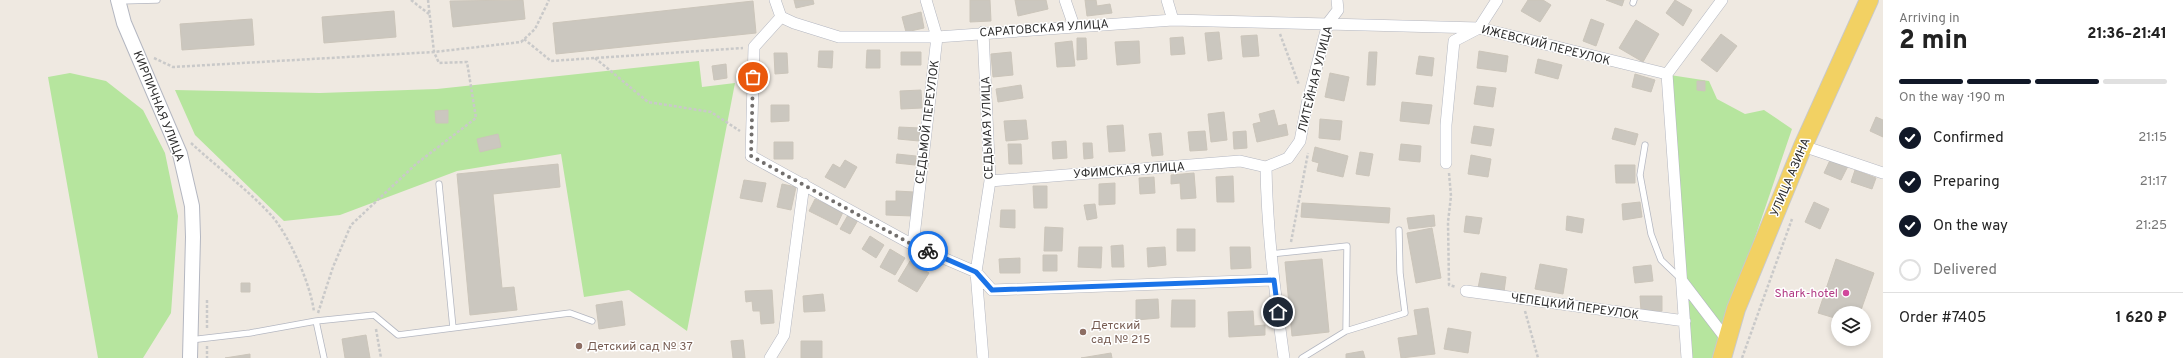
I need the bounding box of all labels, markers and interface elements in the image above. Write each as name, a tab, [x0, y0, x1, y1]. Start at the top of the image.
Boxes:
text: Arriving in	[1899, 11, 1960, 27]
street label: САРАТОВСКАЯ УЛИЦА	[979, 16, 1109, 41]
street label: ИЖЕВСКИЙ ПЕРЕУЛОК	[1479, 22, 1612, 70]
street label: ЛИТЕЙНАЯ УЛИЦА	[1295, 24, 1337, 134]
text: 2 min	[1899, 25, 1968, 58]
text: 21:36–21:41	[2087, 25, 2167, 44]
street label: КИРПИЧНАЯ УЛИЦА	[129, 49, 188, 164]
street label: СЕДЬМОЙ ПЕРЕУЛОК	[912, 59, 944, 185]
pin	[736, 60, 770, 94]
icon: bag	[742, 66, 764, 88]
street label: СЕДЬМАЯ УЛИЦА	[978, 76, 998, 180]
text: On the way · 190 m	[1899, 90, 2005, 106]
icon: check	[1899, 127, 1921, 149]
text: Confirmed	[1933, 129, 2004, 148]
text: 21:15	[2138, 130, 2167, 146]
street label: УЛИЦА АЗИНА	[1767, 136, 1815, 219]
street label: УФИМСКАЯ УЛИЦА	[1073, 159, 1185, 183]
icon: check	[1899, 171, 1921, 193]
text: Preparing	[1933, 173, 2000, 192]
text: 21:17	[2140, 174, 2167, 190]
icon: check	[1899, 215, 1921, 237]
text: On the way	[1933, 217, 2008, 236]
text: 21:25	[2135, 218, 2167, 234]
courier	[908, 231, 948, 271]
icon: bike	[917, 240, 939, 262]
text: Delivered	[1933, 261, 1997, 280]
place label: Shark-hotel	[1775, 286, 1838, 302]
marker: Shark-hotel	[1841, 288, 1851, 298]
street label: ЧЕПЕЦКИЙ ПЕРЕУЛОК	[1510, 290, 1640, 324]
pin	[1261, 295, 1295, 329]
icon: home	[1267, 301, 1289, 323]
map controls	[1831, 306, 1871, 346]
button: layers	[1831, 306, 1871, 346]
text: Order #7405	[1899, 309, 1986, 328]
text: 1 620 ₽	[2115, 309, 2167, 328]
place label: Детский сад № 215	[1091, 318, 1150, 348]
marker: Детский сад № 215	[1078, 327, 1088, 337]
place label: Детский сад № 37	[587, 339, 693, 355]
marker: Детский сад № 37	[574, 341, 584, 351]

